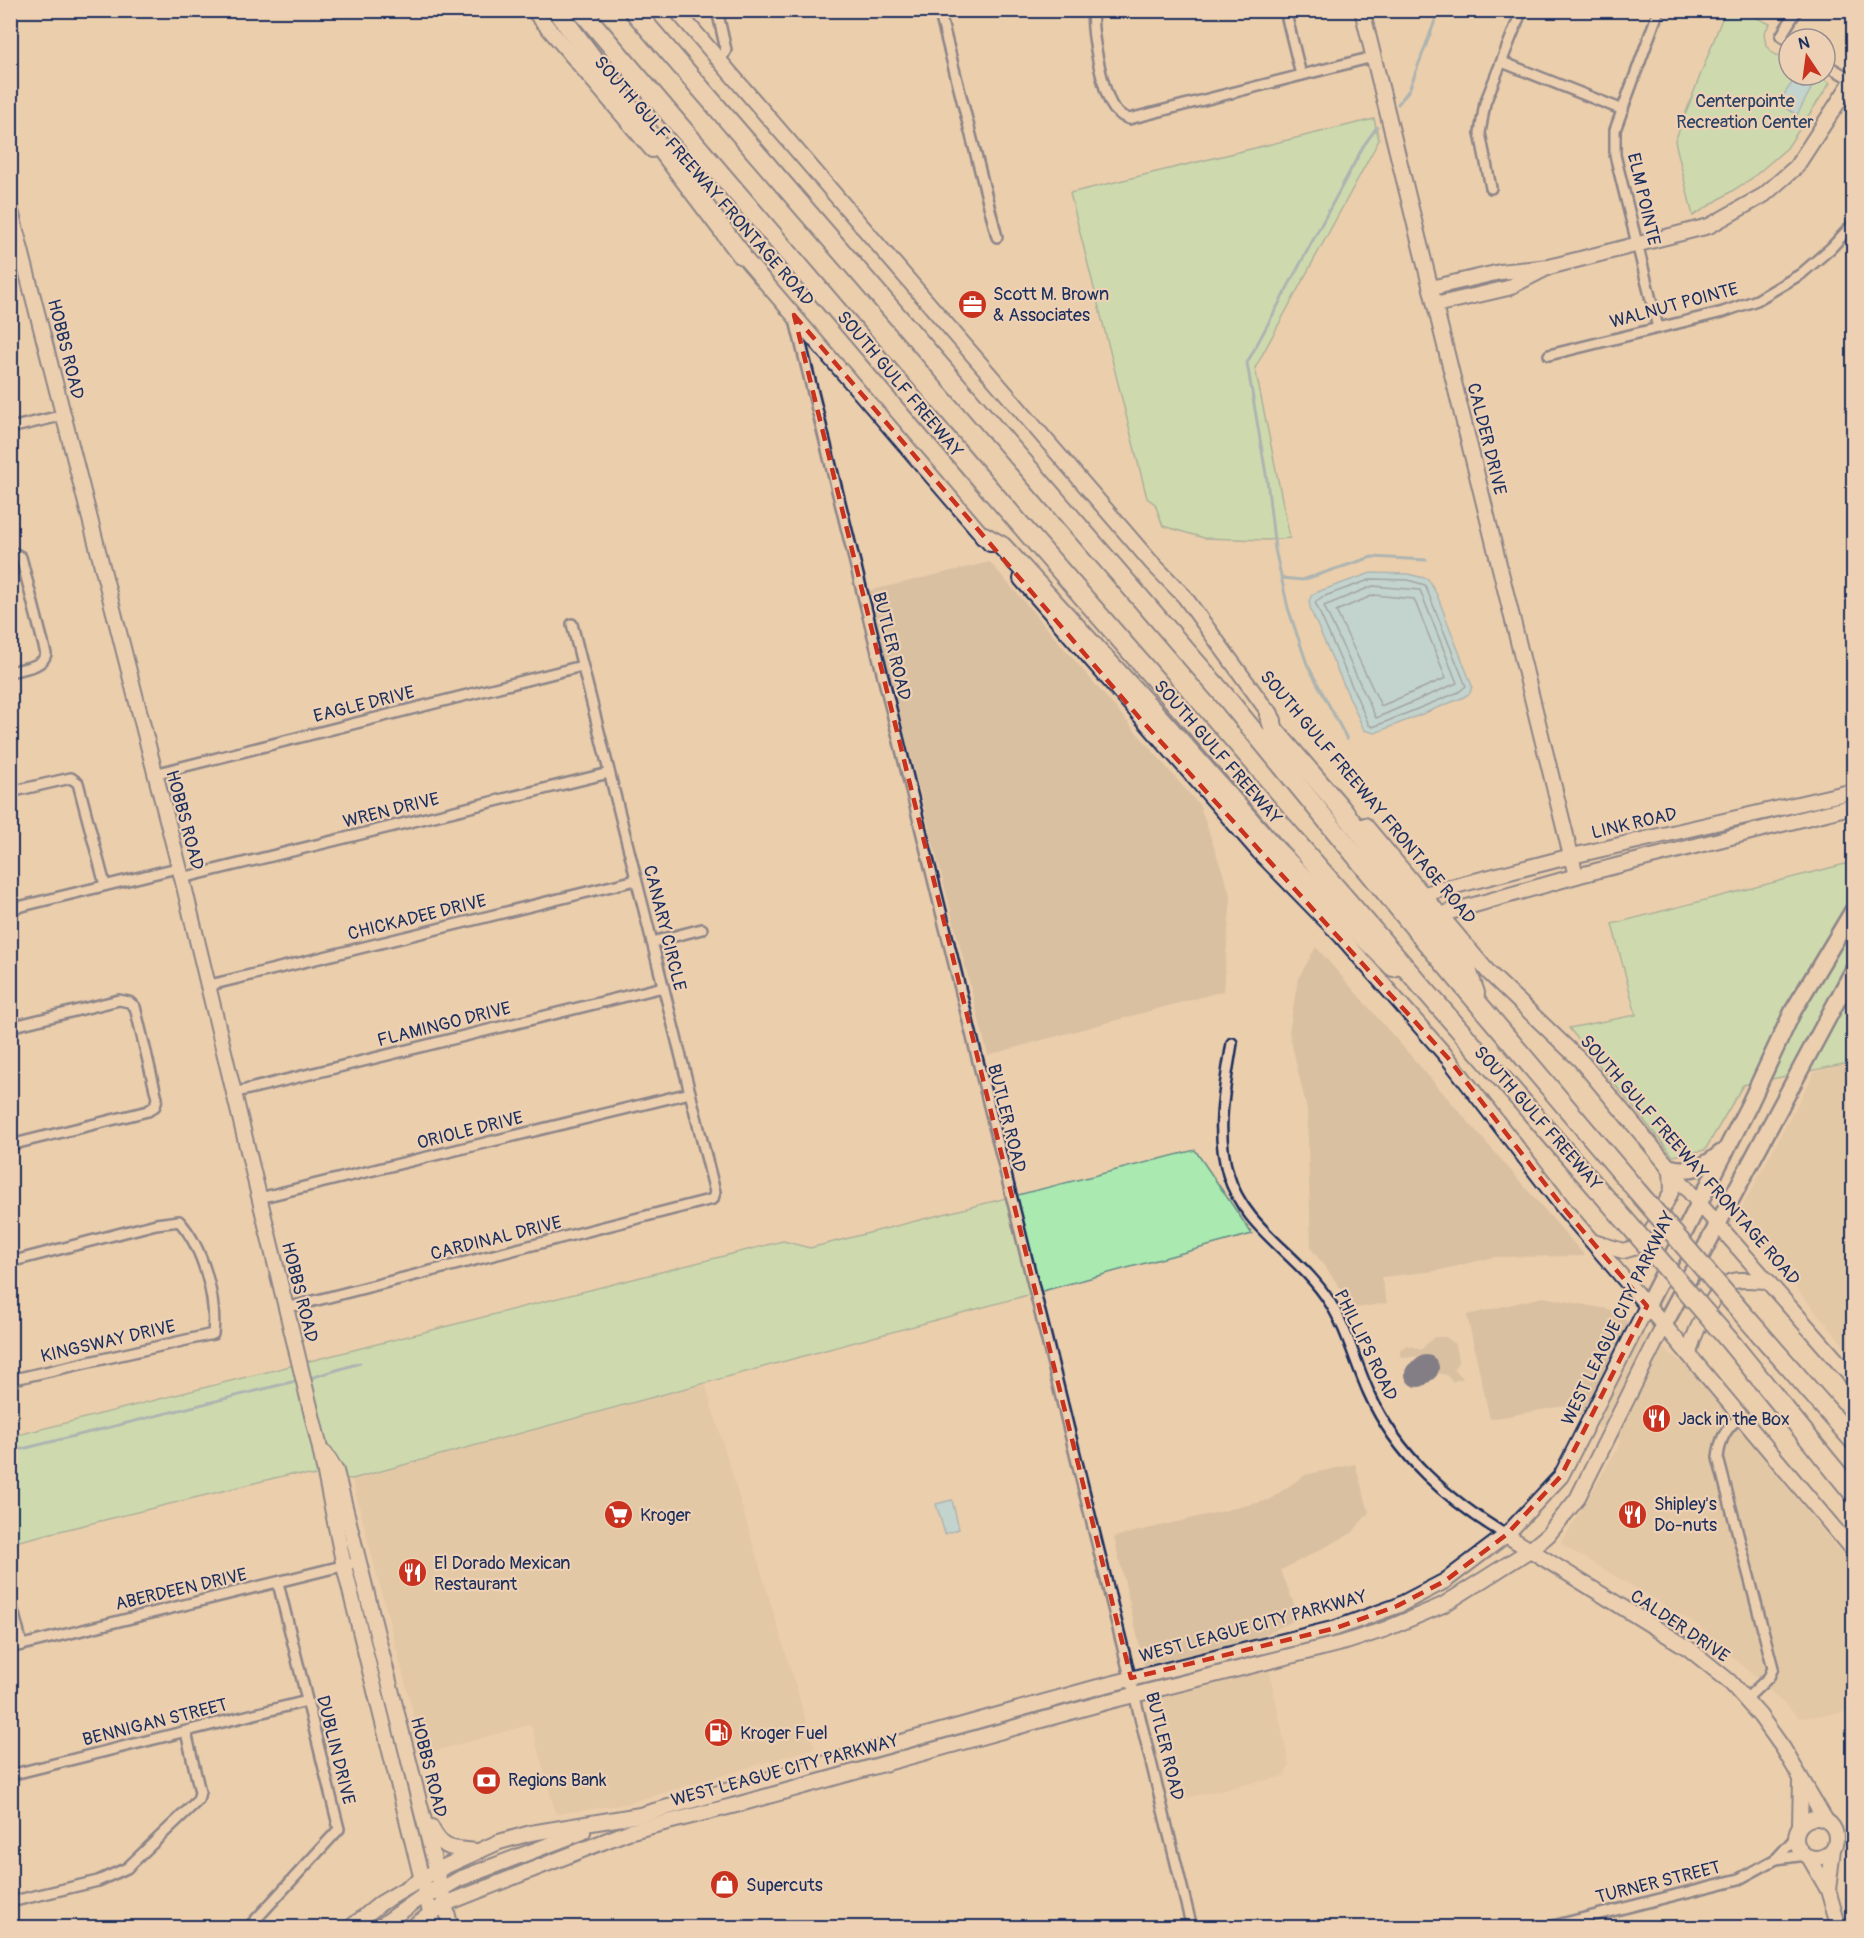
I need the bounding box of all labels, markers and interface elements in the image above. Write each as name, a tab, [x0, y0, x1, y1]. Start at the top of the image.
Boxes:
north arrow	[1777, 27, 1837, 87]
text: N	[1796, 32, 1812, 54]
street label: SOUTH GULF FREEWAY FRONTAGE ROAD	[589, 51, 819, 311]
park label: Centerpointe Recreation Center	[1676, 90, 1814, 134]
street label: ELM POINTE	[1622, 151, 1665, 248]
street label: WALNUT POINTE	[1607, 277, 1741, 334]
place label: Scott M. Brown & Associates	[993, 283, 1109, 327]
office icon: Scott M. Brown & Associates	[956, 288, 988, 320]
street label: HOBBS ROAD	[42, 297, 89, 402]
street label: SOUTH GULF FREEWAY	[832, 306, 968, 463]
street label: CALDER DRIVE	[1461, 381, 1512, 498]
street label: BUTLER ROAD	[867, 590, 916, 703]
street label: SOUTH GULF FREEWAY FRONTAGE ROAD	[1255, 666, 1481, 929]
street label: SOUTH GULF FREEWAY	[1148, 675, 1287, 830]
street label: EAGLE DRIVE	[311, 681, 417, 728]
street label: HOBBS ROAD	[160, 768, 209, 873]
street label: WREN DRIVE	[341, 787, 442, 834]
street label: LINK ROAD	[1589, 802, 1679, 844]
street label: CANARY CIRCLE	[638, 863, 691, 993]
street label: CHICKADEE DRIVE	[345, 889, 489, 946]
street label: FLAMINGO DRIVE	[375, 997, 513, 1052]
street label: SOUTH GULF FREEWAY FRONTAGE ROAD	[1575, 1030, 1805, 1290]
street label: SOUTH GULF FREEWAY	[1468, 1041, 1607, 1196]
street label: BUTLER ROAD	[982, 1062, 1031, 1175]
street label: ORIOLE DRIVE	[415, 1106, 526, 1155]
street label: WEST LEAGUE CITY PARKWAY	[1557, 1207, 1681, 1429]
street label: CARDINAL DRIVE	[428, 1211, 564, 1266]
street label: HOBBS ROAD	[276, 1240, 323, 1345]
street label: PHILLIPS ROAD	[1329, 1286, 1402, 1405]
street label: KINGSWAY DRIVE	[38, 1315, 178, 1368]
restaurant icon: Jack in the Box	[1641, 1403, 1673, 1435]
place label: Jack in the Box	[1678, 1408, 1790, 1431]
place label: Shipley's Do-nuts	[1654, 1493, 1717, 1537]
restaurant icon: Shipley's Do-nuts	[1617, 1498, 1649, 1530]
supermarket icon: Kroger	[603, 1499, 635, 1531]
place label: Kroger	[640, 1504, 692, 1527]
place label: El Dorado Mexican Restaurant	[434, 1552, 571, 1596]
restaurant icon: El Dorado Mexican Restaurant	[397, 1557, 429, 1589]
street label: ABERDEEN DRIVE	[113, 1563, 249, 1616]
street label: WEST LEAGUE CITY PARKWAY	[1136, 1585, 1370, 1668]
street label: CALDER DRIVE	[1626, 1585, 1734, 1668]
street label: BUTLER ROAD	[1140, 1690, 1189, 1803]
street label: BENNIGAN STREET	[80, 1693, 230, 1752]
street label: DUBLIN DRIVE	[311, 1693, 360, 1807]
street label: HOBBS ROAD	[405, 1715, 452, 1820]
fuel station icon: Kroger Fuel	[703, 1717, 735, 1749]
place label: Kroger Fuel	[740, 1722, 828, 1745]
street label: WEST LEAGUE CITY PARKWAY	[668, 1729, 902, 1812]
bank icon: Regions Bank	[471, 1764, 503, 1796]
place label: Regions Bank	[508, 1769, 607, 1792]
street label: TURNER STREET	[1593, 1856, 1723, 1909]
shop icon: Supercuts	[709, 1869, 741, 1901]
place label: Supercuts	[746, 1874, 823, 1897]

